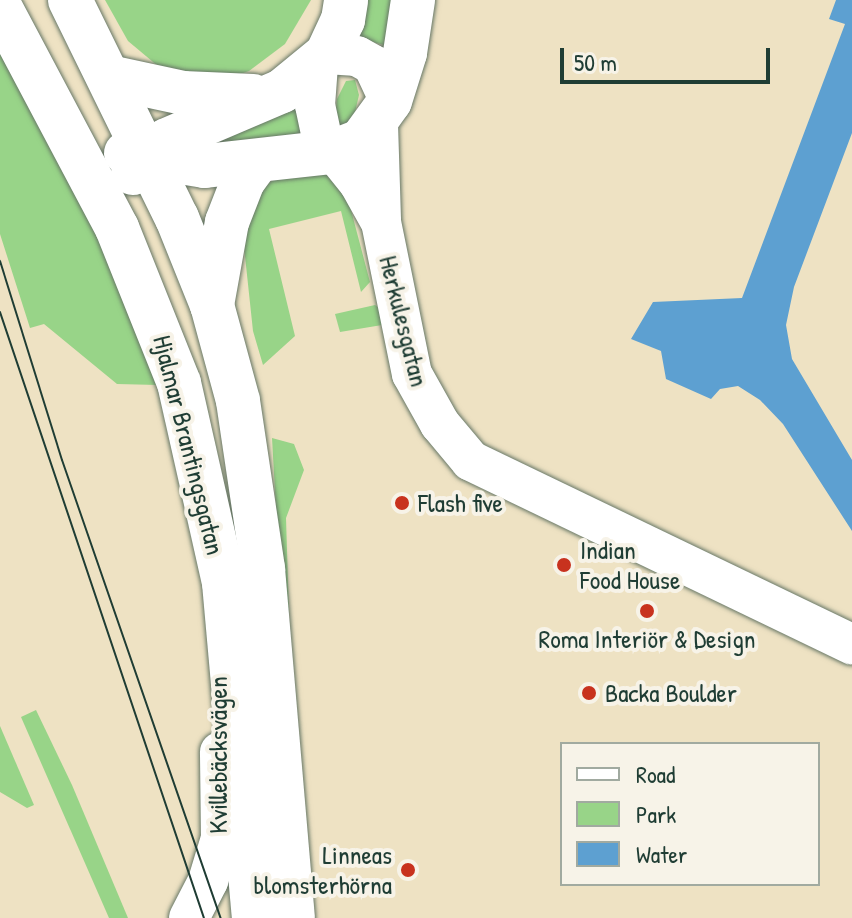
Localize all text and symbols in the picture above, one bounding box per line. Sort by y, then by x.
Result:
scale bar [564,32,774,82]
text: 50 m [574,46,617,78]
street label: Herkulesgatan [373,252,435,390]
street label: Hjalmar Brantingsgatan [147,332,231,558]
place label: Flash five [418,487,503,519]
marker: Flash five [393,494,411,512]
place label: Indian Food House [580,534,680,596]
marker: Indian Food House [555,556,573,574]
marker: Roma Interiör & Design [638,602,656,620]
place label: Roma Interiör & Design [538,623,756,655]
street label: Kvillebäcksvägen [202,676,234,834]
place label: Backa Boulder [605,677,737,709]
marker: Backa Boulder [580,684,598,702]
legend [560,742,820,886]
text: Road [636,758,675,790]
text: Park [636,798,676,830]
text: Water [636,838,687,870]
place label: Linneas blomsterhörna [254,839,392,900]
marker: Linneas blomsterhörna [399,861,417,879]

